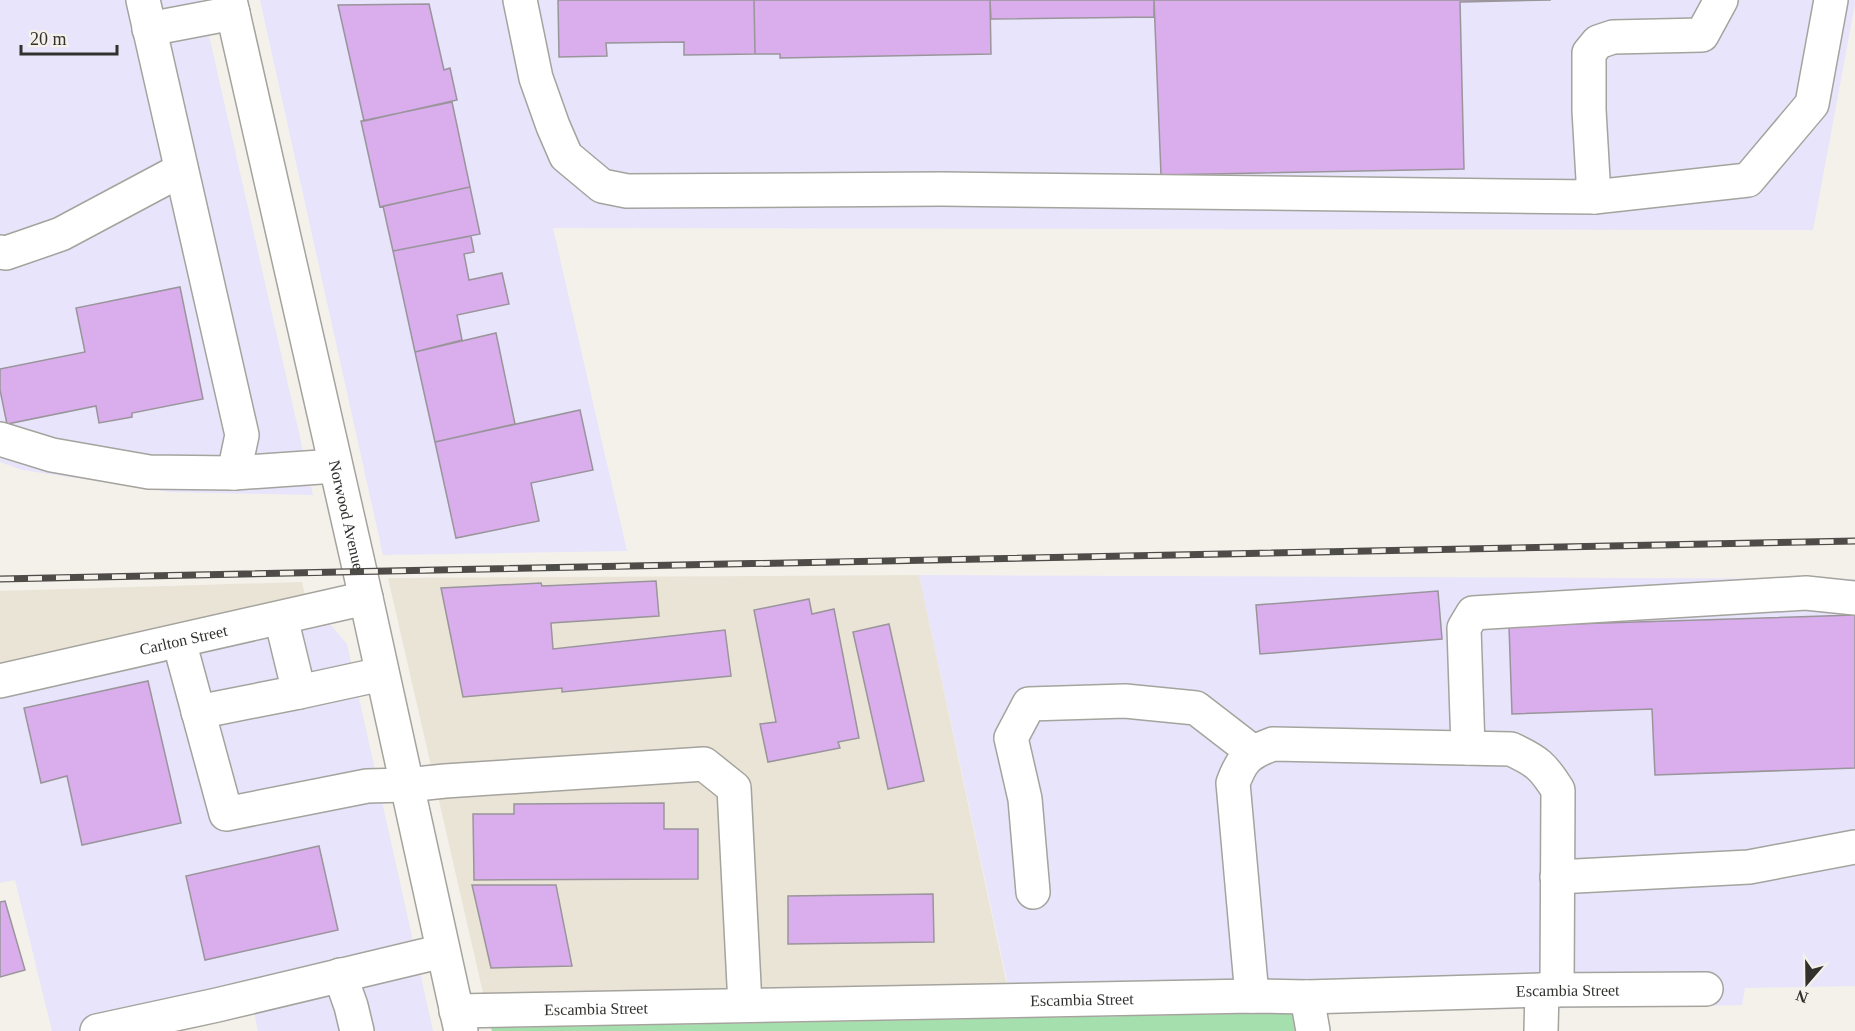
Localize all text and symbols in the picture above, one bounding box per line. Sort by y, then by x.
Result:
scale bar [21,18,117,56]
text: 20 m [30,29,67,49]
street label: Norwood Avenue [326,458,368,571]
street label: Carlton Street [138,621,229,658]
north arrow [1777,953,1837,1013]
street label: Escambia Street [1516,981,1620,999]
text: N [1793,987,1810,1007]
street label: Escambia Street [1030,990,1134,1009]
street label: Escambia Street [544,999,648,1018]

